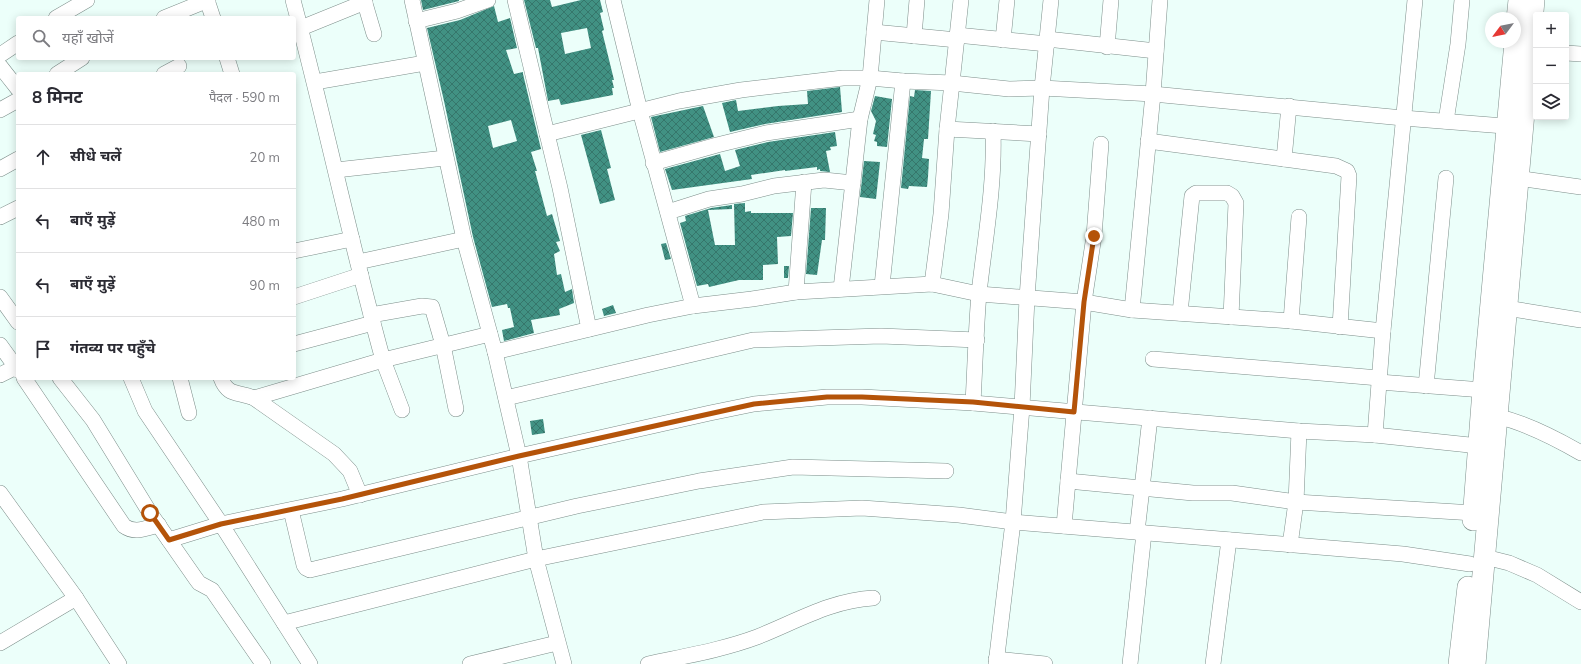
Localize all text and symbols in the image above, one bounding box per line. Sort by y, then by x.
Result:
north arrow [1485,12,1521,48]
map controls [1533,12,1569,120]
button: + [1533,12,1569,48]
search box [16,16,296,60]
icon: search [30,27,52,49]
text: यहाँ खोजें [62,28,114,47]
button: − [1533,48,1569,84]
button: layers [1533,84,1569,120]
text: 8 मिनट [32,86,83,107]
text: पैदल · 590 m [209,89,280,105]
icon: ahead [32,146,54,168]
text: सीधे चलें [70,146,121,165]
text: 20 m [250,149,280,165]
icon: left [32,210,54,232]
text: बाएँ मुड़ें [70,210,115,229]
text: 480 m [242,213,280,229]
route end [1085,227,1103,245]
icon: left [32,274,54,296]
text: बाएँ मुड़ें [70,274,115,293]
text: 90 m [250,277,280,293]
icon: arrive [32,338,54,360]
text: गंतव्य पर पहुँचे [70,338,155,357]
route start [141,504,159,522]

